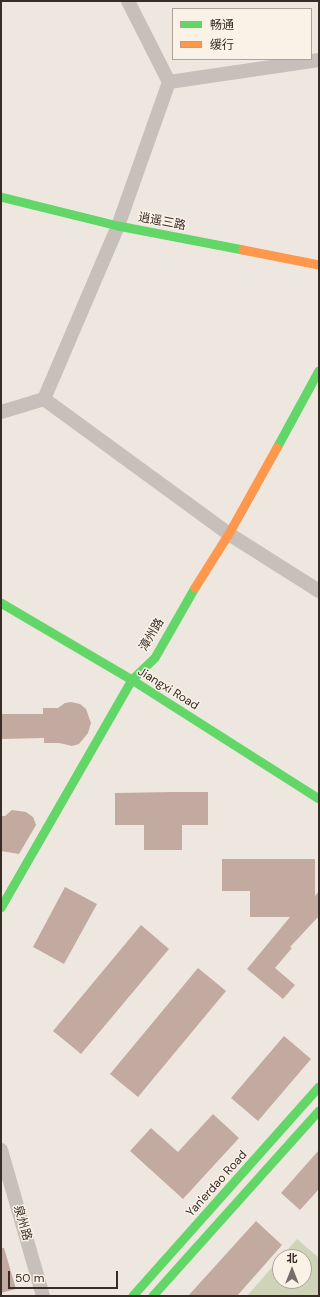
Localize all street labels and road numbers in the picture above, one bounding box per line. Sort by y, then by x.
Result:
street label: 逍遥三路 [137,210,187,234]
street label: 漳州路 [137,616,167,654]
street label: Jiangxi Road [135,665,201,713]
street label: Yan'erdao Road [184,1148,250,1220]
street label: 泉州路 [10,1204,34,1242]

